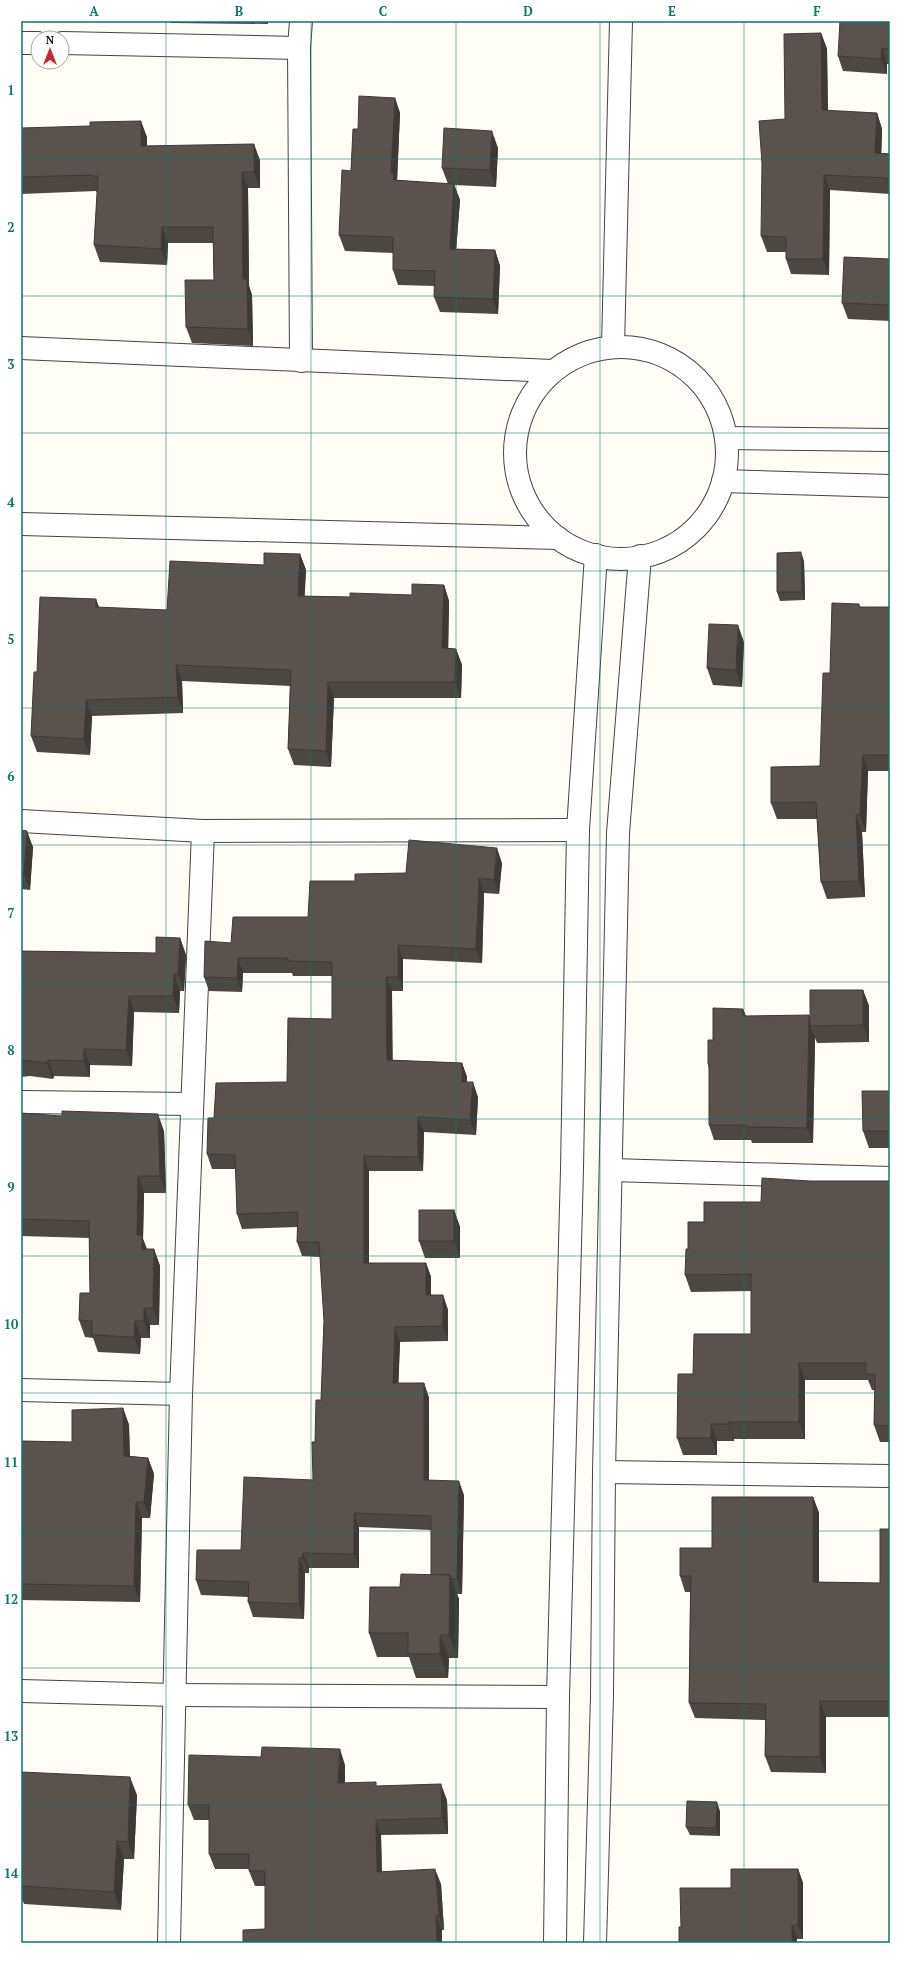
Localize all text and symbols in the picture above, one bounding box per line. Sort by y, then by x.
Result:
text: A [89,2,99,20]
text: B [235,2,243,20]
text: C [379,2,387,20]
text: D [523,2,533,20]
text: E [668,2,676,20]
text: F [813,2,821,20]
north arrow [30,30,70,70]
text: N [46,33,55,47]
text: 1 [7,81,15,99]
text: 2 [7,218,15,236]
text: 3 [7,355,15,373]
text: 4 [7,493,15,511]
text: 5 [7,630,15,648]
text: 6 [7,767,15,785]
text: 7 [7,904,15,922]
text: 8 [7,1041,15,1059]
text: 9 [7,1178,15,1196]
text: 10 [4,1315,19,1333]
text: 11 [4,1453,18,1471]
text: 12 [4,1590,18,1608]
text: 13 [4,1727,18,1745]
text: 14 [4,1864,19,1882]

